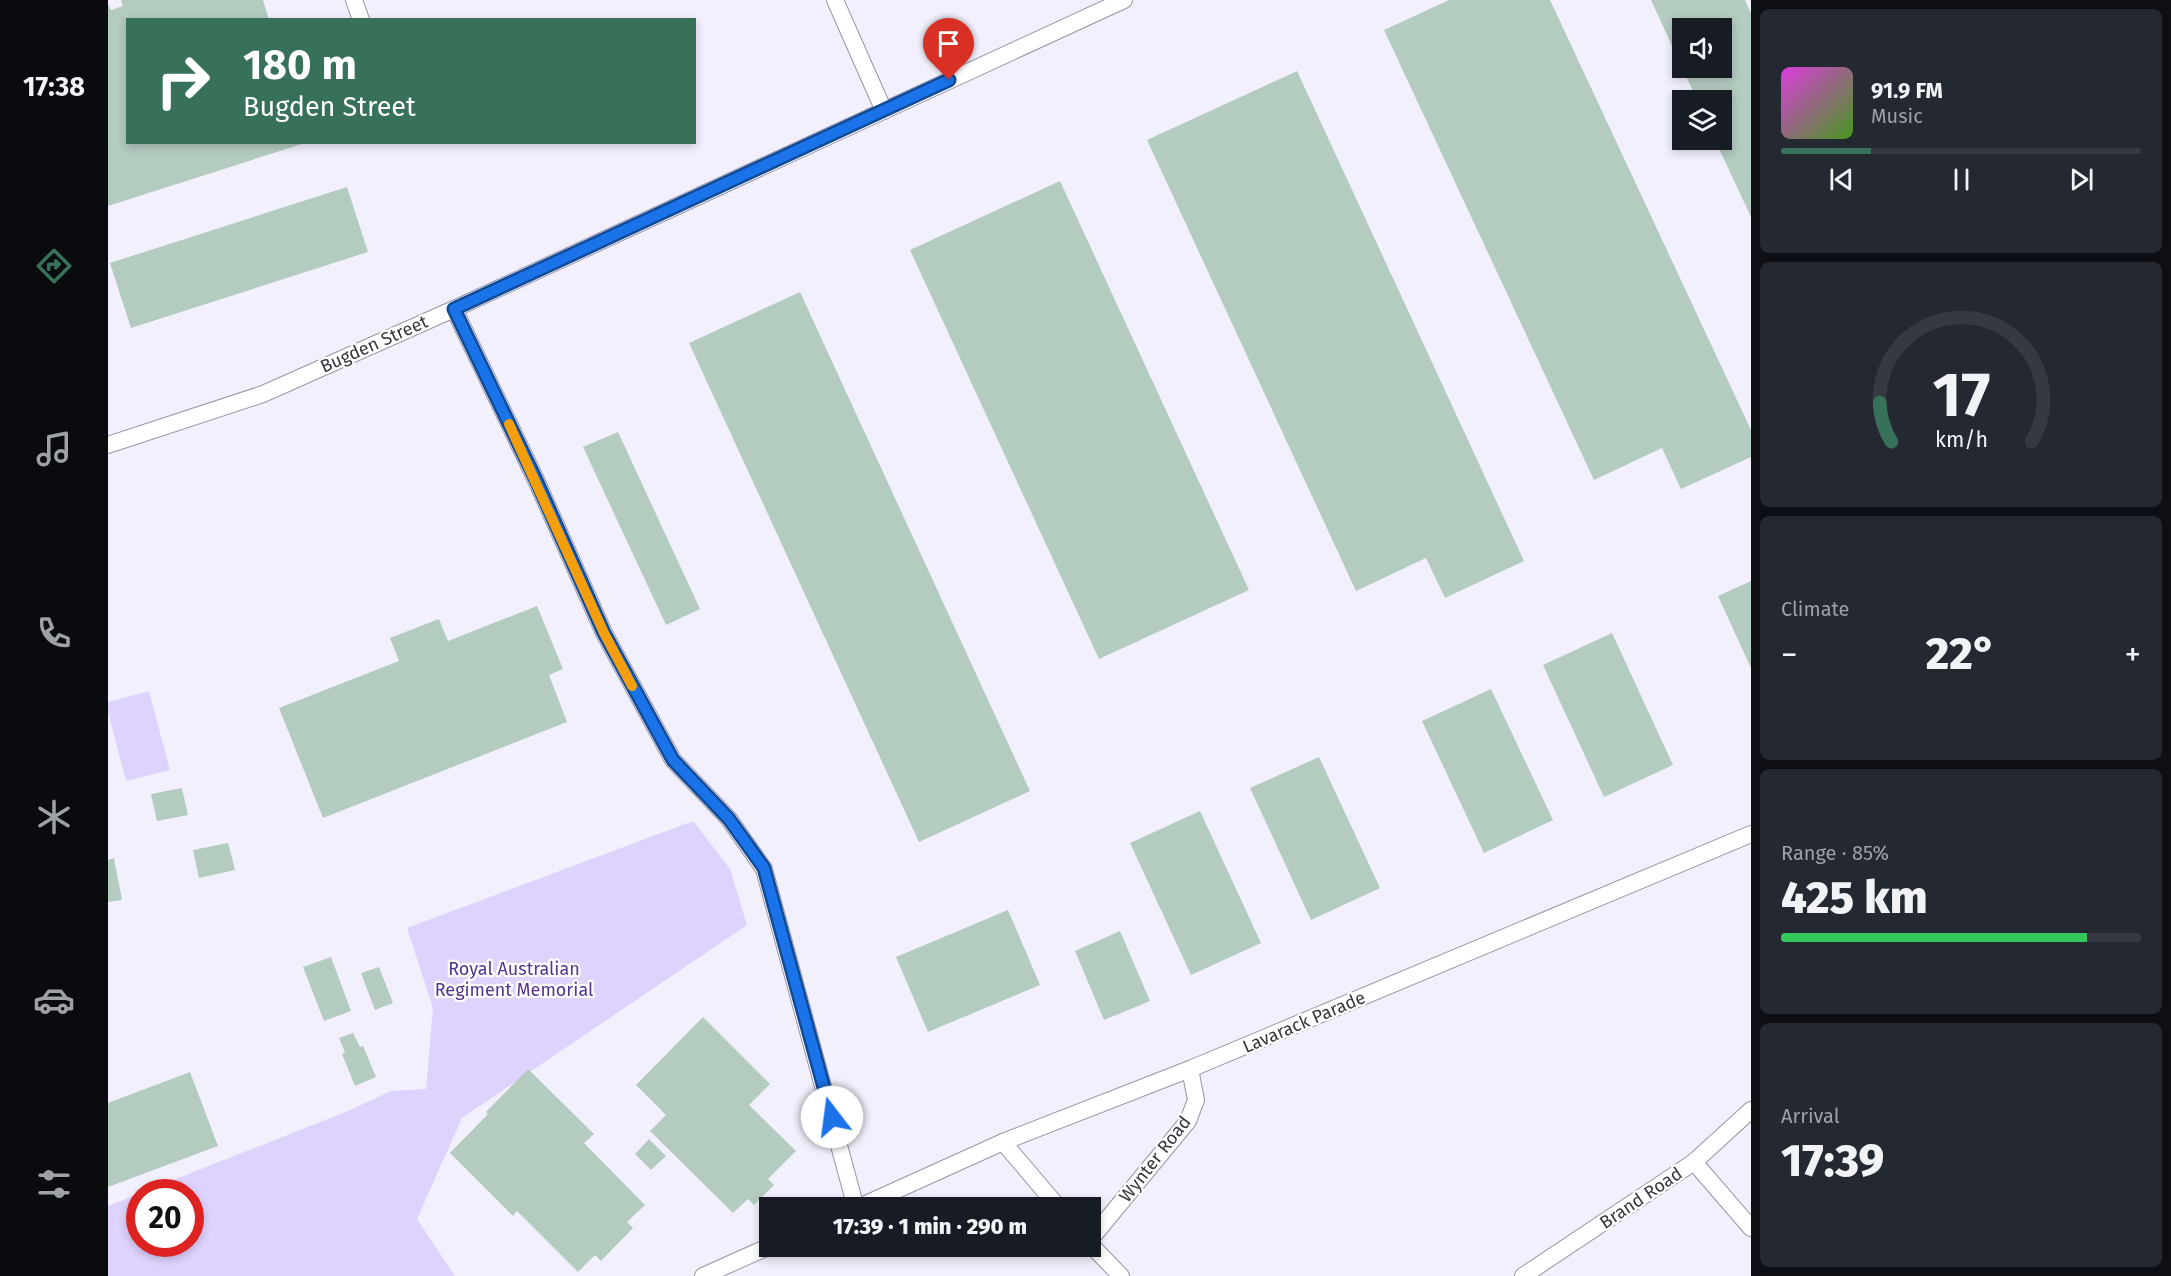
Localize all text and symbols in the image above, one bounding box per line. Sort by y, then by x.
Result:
pin [923,18,974,80]
map controls [1672,18,1732,150]
button: sound [1672,18,1732,78]
icon: arrive [932,27,965,60]
text: 180 m [243,40,357,90]
icon: right [144,42,222,120]
text: 17:38 [23,71,85,103]
text: 91.9 FM [1871,77,1943,104]
button: layers [1672,90,1732,150]
text: Bugden Street [243,91,416,123]
text: Music [1871,104,1923,128]
icon: previous [1825,163,1858,196]
icon: pause [1945,163,1978,196]
icon: next [2065,163,2098,196]
icon: directions [33,245,75,287]
street label: Bugden Street [317,310,432,377]
text: 17 [1932,358,1990,433]
text: km/h [1934,427,1988,453]
icon: music [33,428,75,470]
text: Climate [1781,597,1849,621]
icon: phone [33,612,75,654]
text: 22° [1926,627,1996,681]
text: − [1781,635,1798,675]
text: + [2125,635,2141,675]
icon: climate [33,796,75,838]
text: Range · 85% [1781,841,1889,865]
text: 425 km [1781,871,1928,925]
park label: Royal Australian Regiment Memorial [435,958,593,1001]
icon: car [33,979,75,1021]
street label: Lavarack Parade [1239,986,1369,1058]
position arrow [800,1085,864,1149]
text: Arrival [1781,1104,1840,1128]
street label: Wynter Road [1114,1111,1196,1207]
text: 17:39 [1781,1134,1884,1188]
street label: Brand Road [1596,1162,1686,1234]
icon: filters [33,1163,75,1205]
speed limit sign: 20 [126,1179,204,1257]
text: 17:39 · 1 min · 290 m [833,1213,1027,1240]

